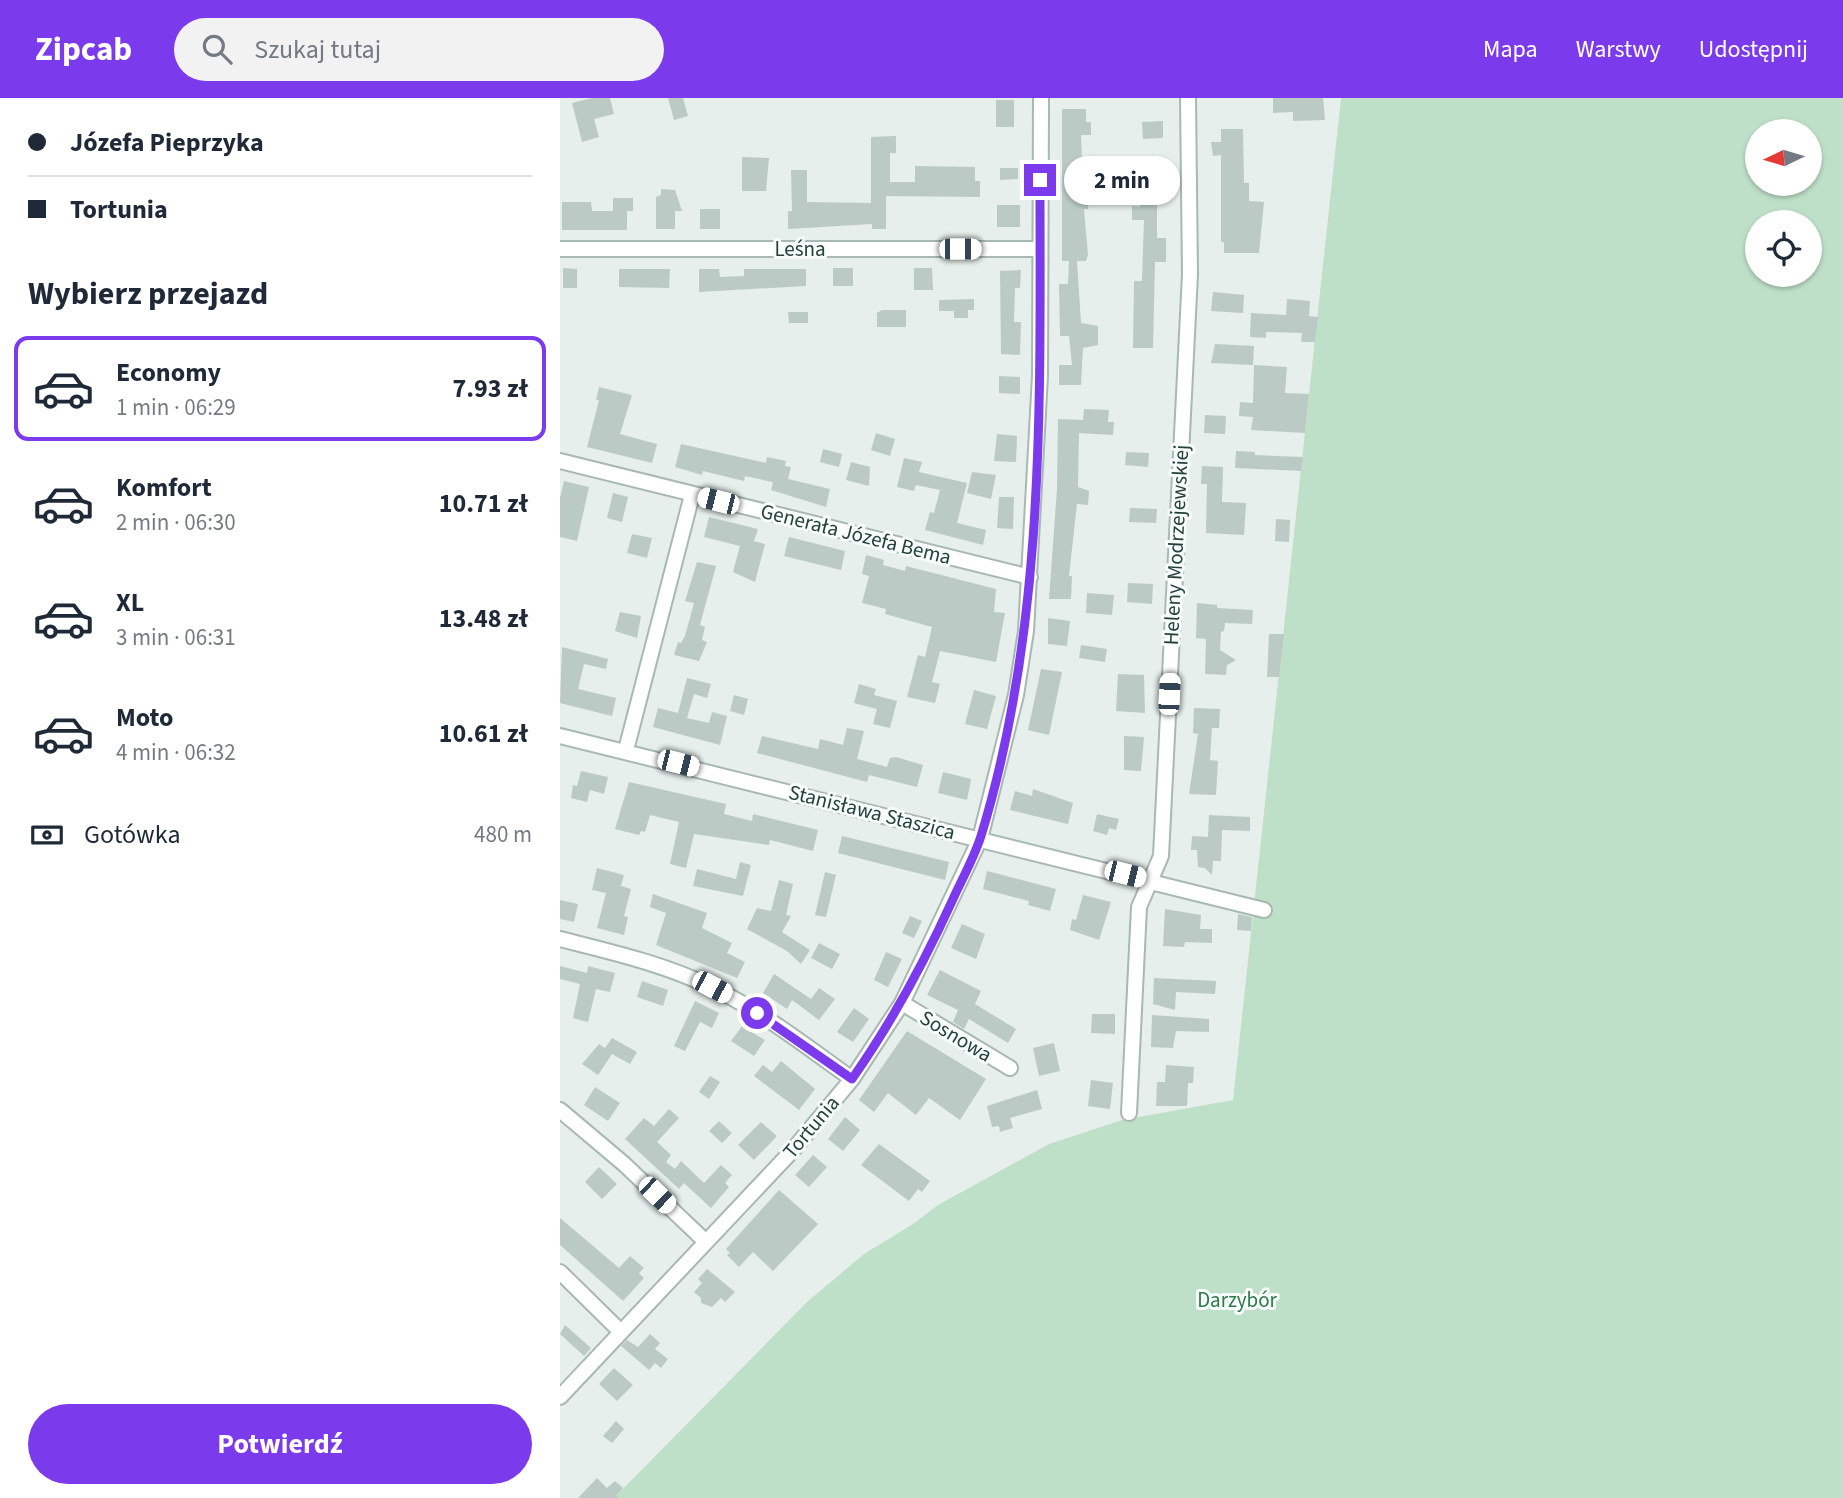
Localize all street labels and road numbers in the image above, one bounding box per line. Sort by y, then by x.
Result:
street label: Leśna [774,234,826,264]
street label: Heleny Modrzejewskiej [1156,444,1196,646]
street label: Generała Józefa Bema [758,496,954,572]
street label: Stanisława Staszica [786,777,958,847]
street label: Sosnowa [914,1003,998,1069]
street label: Tortunia [776,1089,846,1165]

